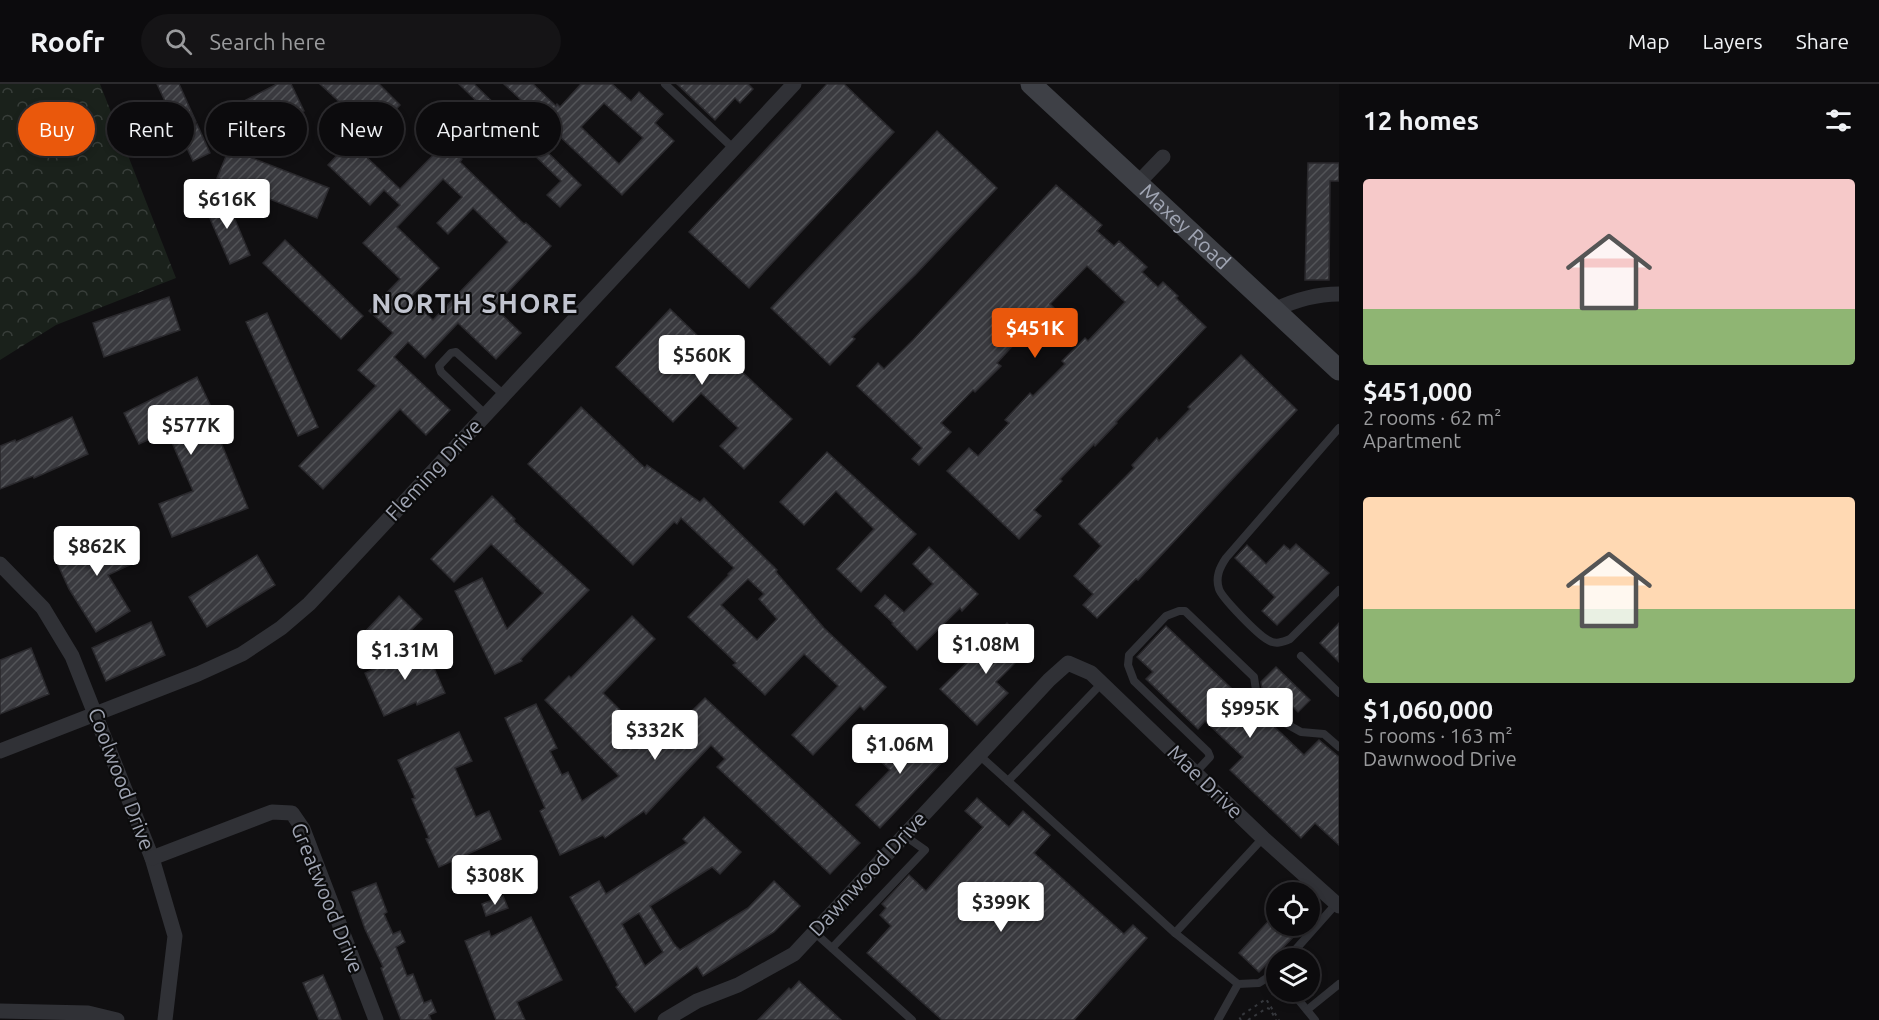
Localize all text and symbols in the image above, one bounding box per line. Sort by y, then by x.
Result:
search box [141,14,561,68]
icon: search [162,25,195,58]
text: Roofr [30,26,105,57]
text: Search here [210,29,326,54]
text: Map [1628,29,1669,53]
text: Layers [1702,29,1763,53]
text: Share [1796,29,1849,53]
chip: Buy [18,102,95,156]
chip: Rent [107,102,194,156]
chip: Filters [206,102,307,156]
chip: New [319,102,404,156]
chip: Apartment [416,102,561,156]
icon: filters [1822,104,1855,137]
text: 12 homes [1363,106,1479,135]
street label: Maxey Road [1135,178,1236,274]
pin: $616K [185,179,269,230]
text: $616K [198,187,256,210]
icon: home [1555,218,1663,326]
district label: NORTH SHORE [371,288,579,318]
pin: $451K [993,308,1077,359]
text: $451K [1006,316,1064,339]
pin: $560K [660,335,744,386]
text: $560K [673,343,731,366]
text: $451,000 [1363,377,1472,406]
pin: $577K [149,405,233,456]
text: 2 rooms · 62 m² [1363,406,1501,429]
text: $577K [162,413,220,436]
street label: Fleming Drive [380,414,486,525]
text: Apartment [1363,429,1461,452]
pin: $862K [55,526,139,577]
text: $862K [68,534,126,557]
icon: home [1555,536,1663,644]
pin: $1.08M [937,624,1035,675]
pin: $1.31M [356,630,454,681]
text: $1.08M [952,632,1020,655]
text: $1.31M [371,638,439,661]
pin: $995K [1208,688,1292,739]
text: $1,060,000 [1363,695,1493,724]
text: $995K [1221,696,1279,719]
street label: Coolwood Drive [84,704,160,853]
pin: $332K [613,710,697,761]
text: $332K [626,718,684,741]
pin: $1.06M [851,724,949,775]
text: 5 rooms · 163 m² [1363,724,1513,747]
text: $1.06M [866,732,934,755]
street label: Mae Drive [1163,740,1248,823]
text: Dawnwood Drive [1363,747,1517,770]
street label: Dawnwood Drive [803,806,931,941]
street label: Greatwood Drive [287,819,369,976]
pin: $308K [453,855,537,906]
text: $308K [466,863,524,886]
pin: $399K [959,882,1043,933]
map controls [1266,882,1320,1002]
button: locate [1266,882,1320,936]
text: $399K [972,890,1030,913]
button: layers [1266,948,1320,1002]

